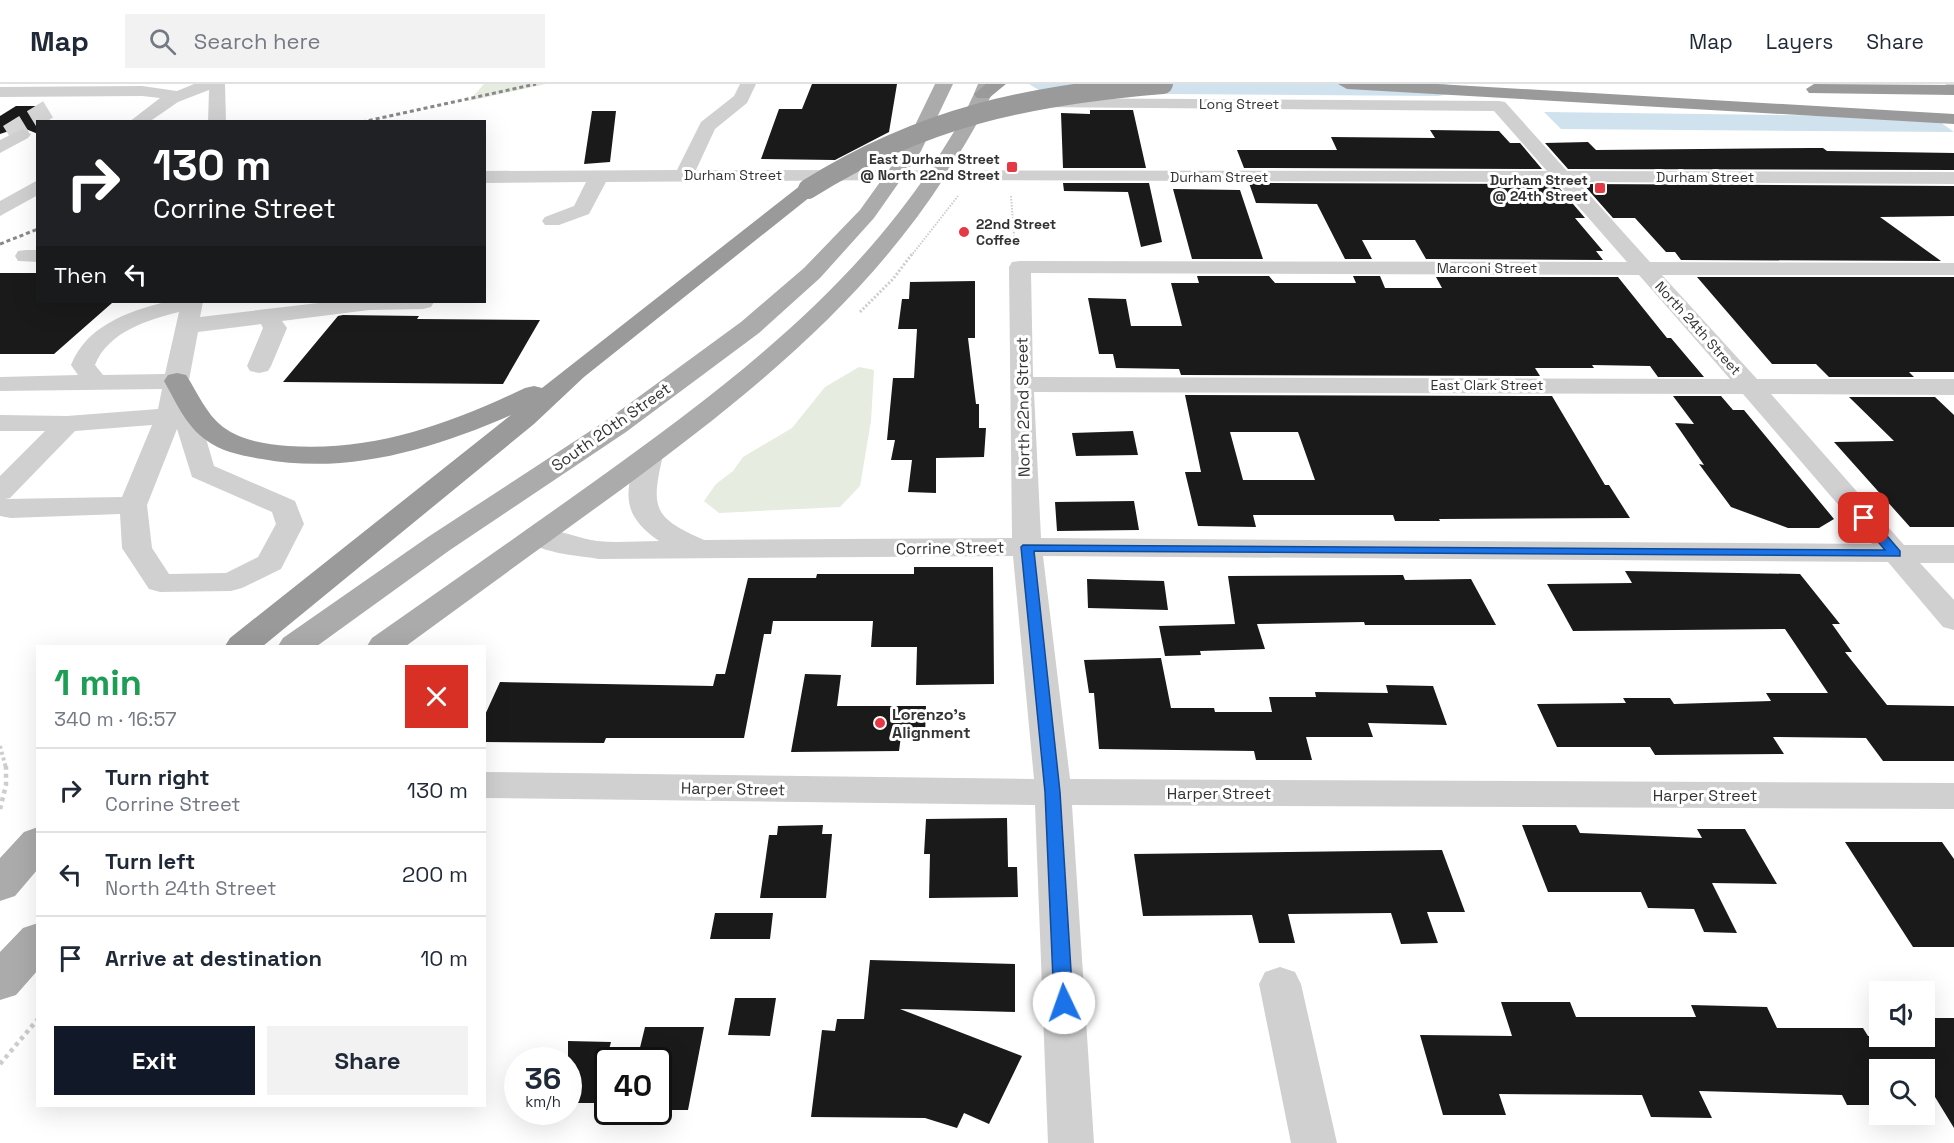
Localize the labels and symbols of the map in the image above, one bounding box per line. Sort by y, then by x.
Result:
street label: Long Street [1199,95,1279,113]
place label: East Durham Street @ North 22nd Street [860,150,1000,184]
marker: East Durham Street @ North 22nd Street [1005,160,1019,174]
street label: Durham Street [684,166,782,184]
street label: Durham Street [1170,168,1268,186]
street label: Durham Street [1656,168,1754,186]
place label: Durham Street @ 24th Street [1490,171,1588,205]
marker: Durham Street @ 24th Street [1593,181,1607,195]
place label: 22nd Street Coffee [976,215,1056,249]
marker: 22nd Street Coffee [957,225,971,239]
street label: Marconi Street [1437,259,1537,277]
street label: North 24th Street [1651,277,1745,379]
street label: North 22nd Street [1011,337,1035,477]
street label: East Clark Street [1431,376,1543,394]
street label: South 20th Street [547,378,675,476]
pin [1838,492,1889,543]
street label: Corrine Street [896,537,1004,559]
place label: Lorenzo's Alignment [892,704,971,743]
marker: Lorenzo's Alignment [873,716,887,730]
street label: Harper Street [681,778,785,800]
street label: Harper Street [1167,783,1271,804]
street label: Harper Street [1653,785,1757,806]
position arrow [1032,971,1096,1035]
speed limit sign: 40 [594,1047,672,1125]

